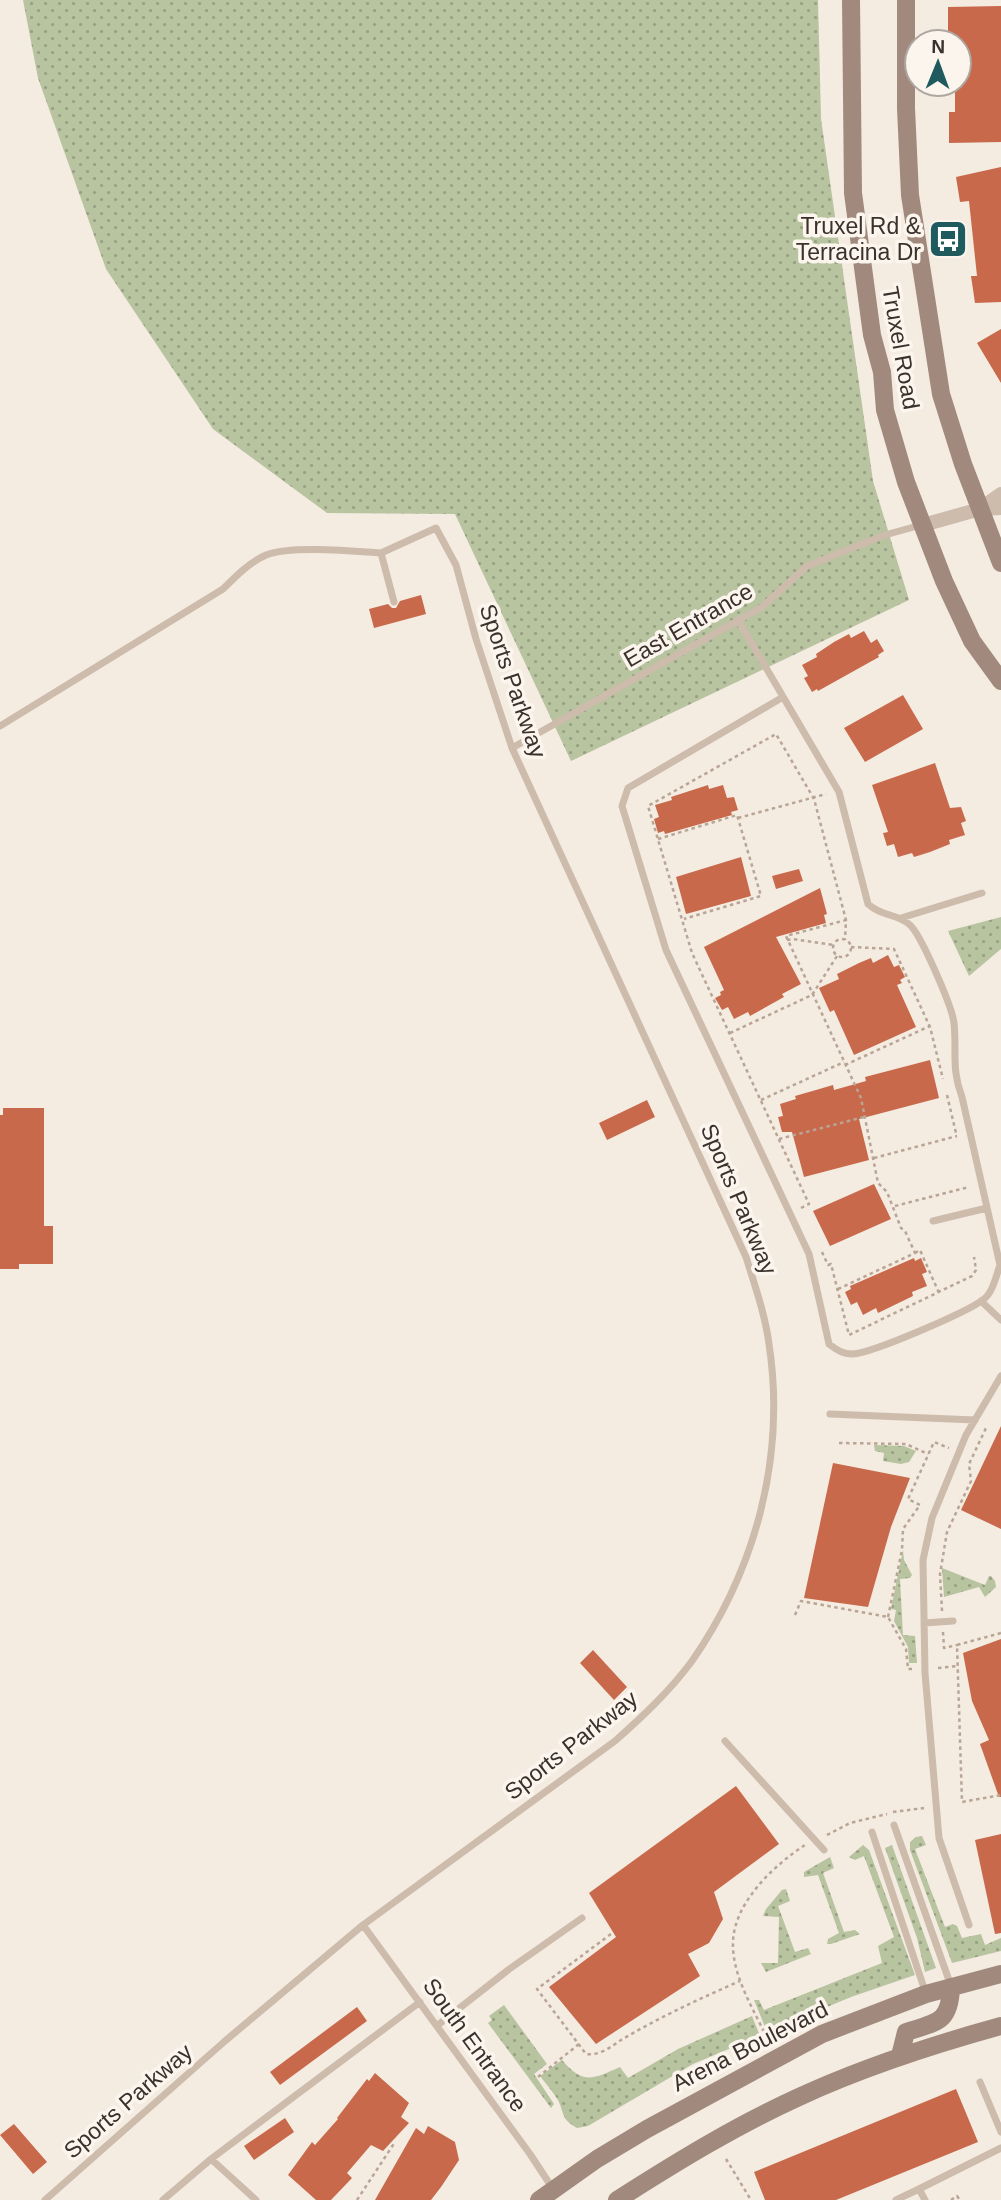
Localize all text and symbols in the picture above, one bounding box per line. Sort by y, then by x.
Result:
north arrow [903,28,973,98]
text: N [931,36,945,57]
place label: Truxel Rd & Terracina Dr [796,213,921,265]
bus stop icon: Truxel Rd & Terracina Dr [927,218,969,260]
street label: Truxel Road [877,284,925,412]
street label: East Entrance [619,578,757,672]
street label: Sports Parkway [474,601,552,762]
street label: Sports Parkway [696,1120,783,1279]
street label: Sports Parkway [500,1685,643,1805]
street label: South Entrance [418,1973,532,2117]
street label: Arena Boulevard [668,1996,832,2096]
street label: Sports Parkway [59,2038,198,2164]

